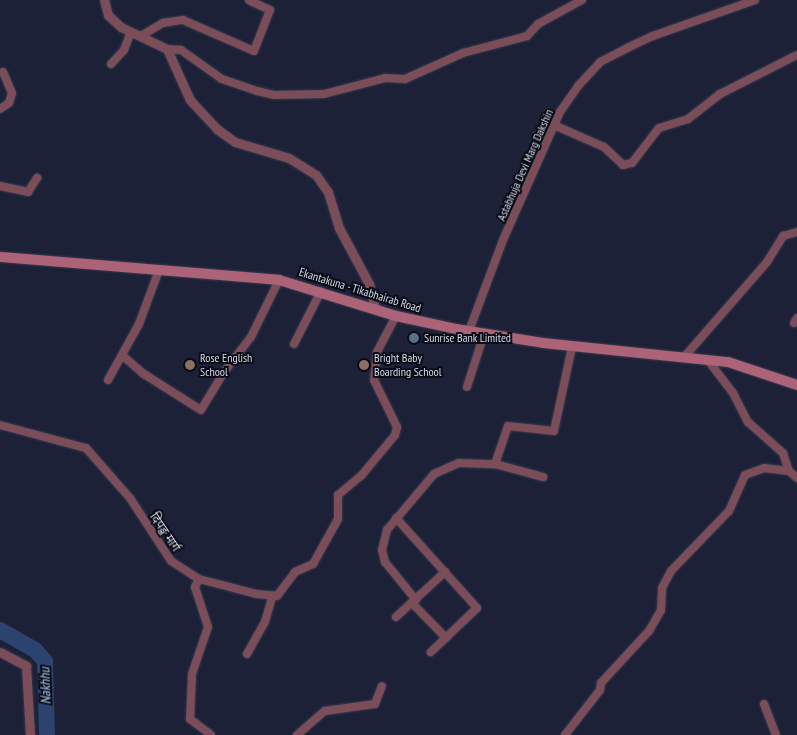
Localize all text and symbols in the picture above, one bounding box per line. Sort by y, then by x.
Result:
street label: Astabhuja Devi Marg Dakshin [494,107,556,223]
street label: Ekantakuna - Tikabhairab Road [297,264,423,316]
place label: Sunrise Bank Limited [424,331,511,345]
marker: Sunrise Bank Limited [408,332,420,344]
place label: Rose English School [200,351,252,379]
place label: Bright Baby Boarding School [374,351,442,379]
marker: Rose English School [184,359,196,371]
marker: Bright Baby Boarding School [358,359,370,371]
street label: दिपङ्ख मार्ग [147,510,183,554]
water label: Nakhhu [36,667,54,705]

